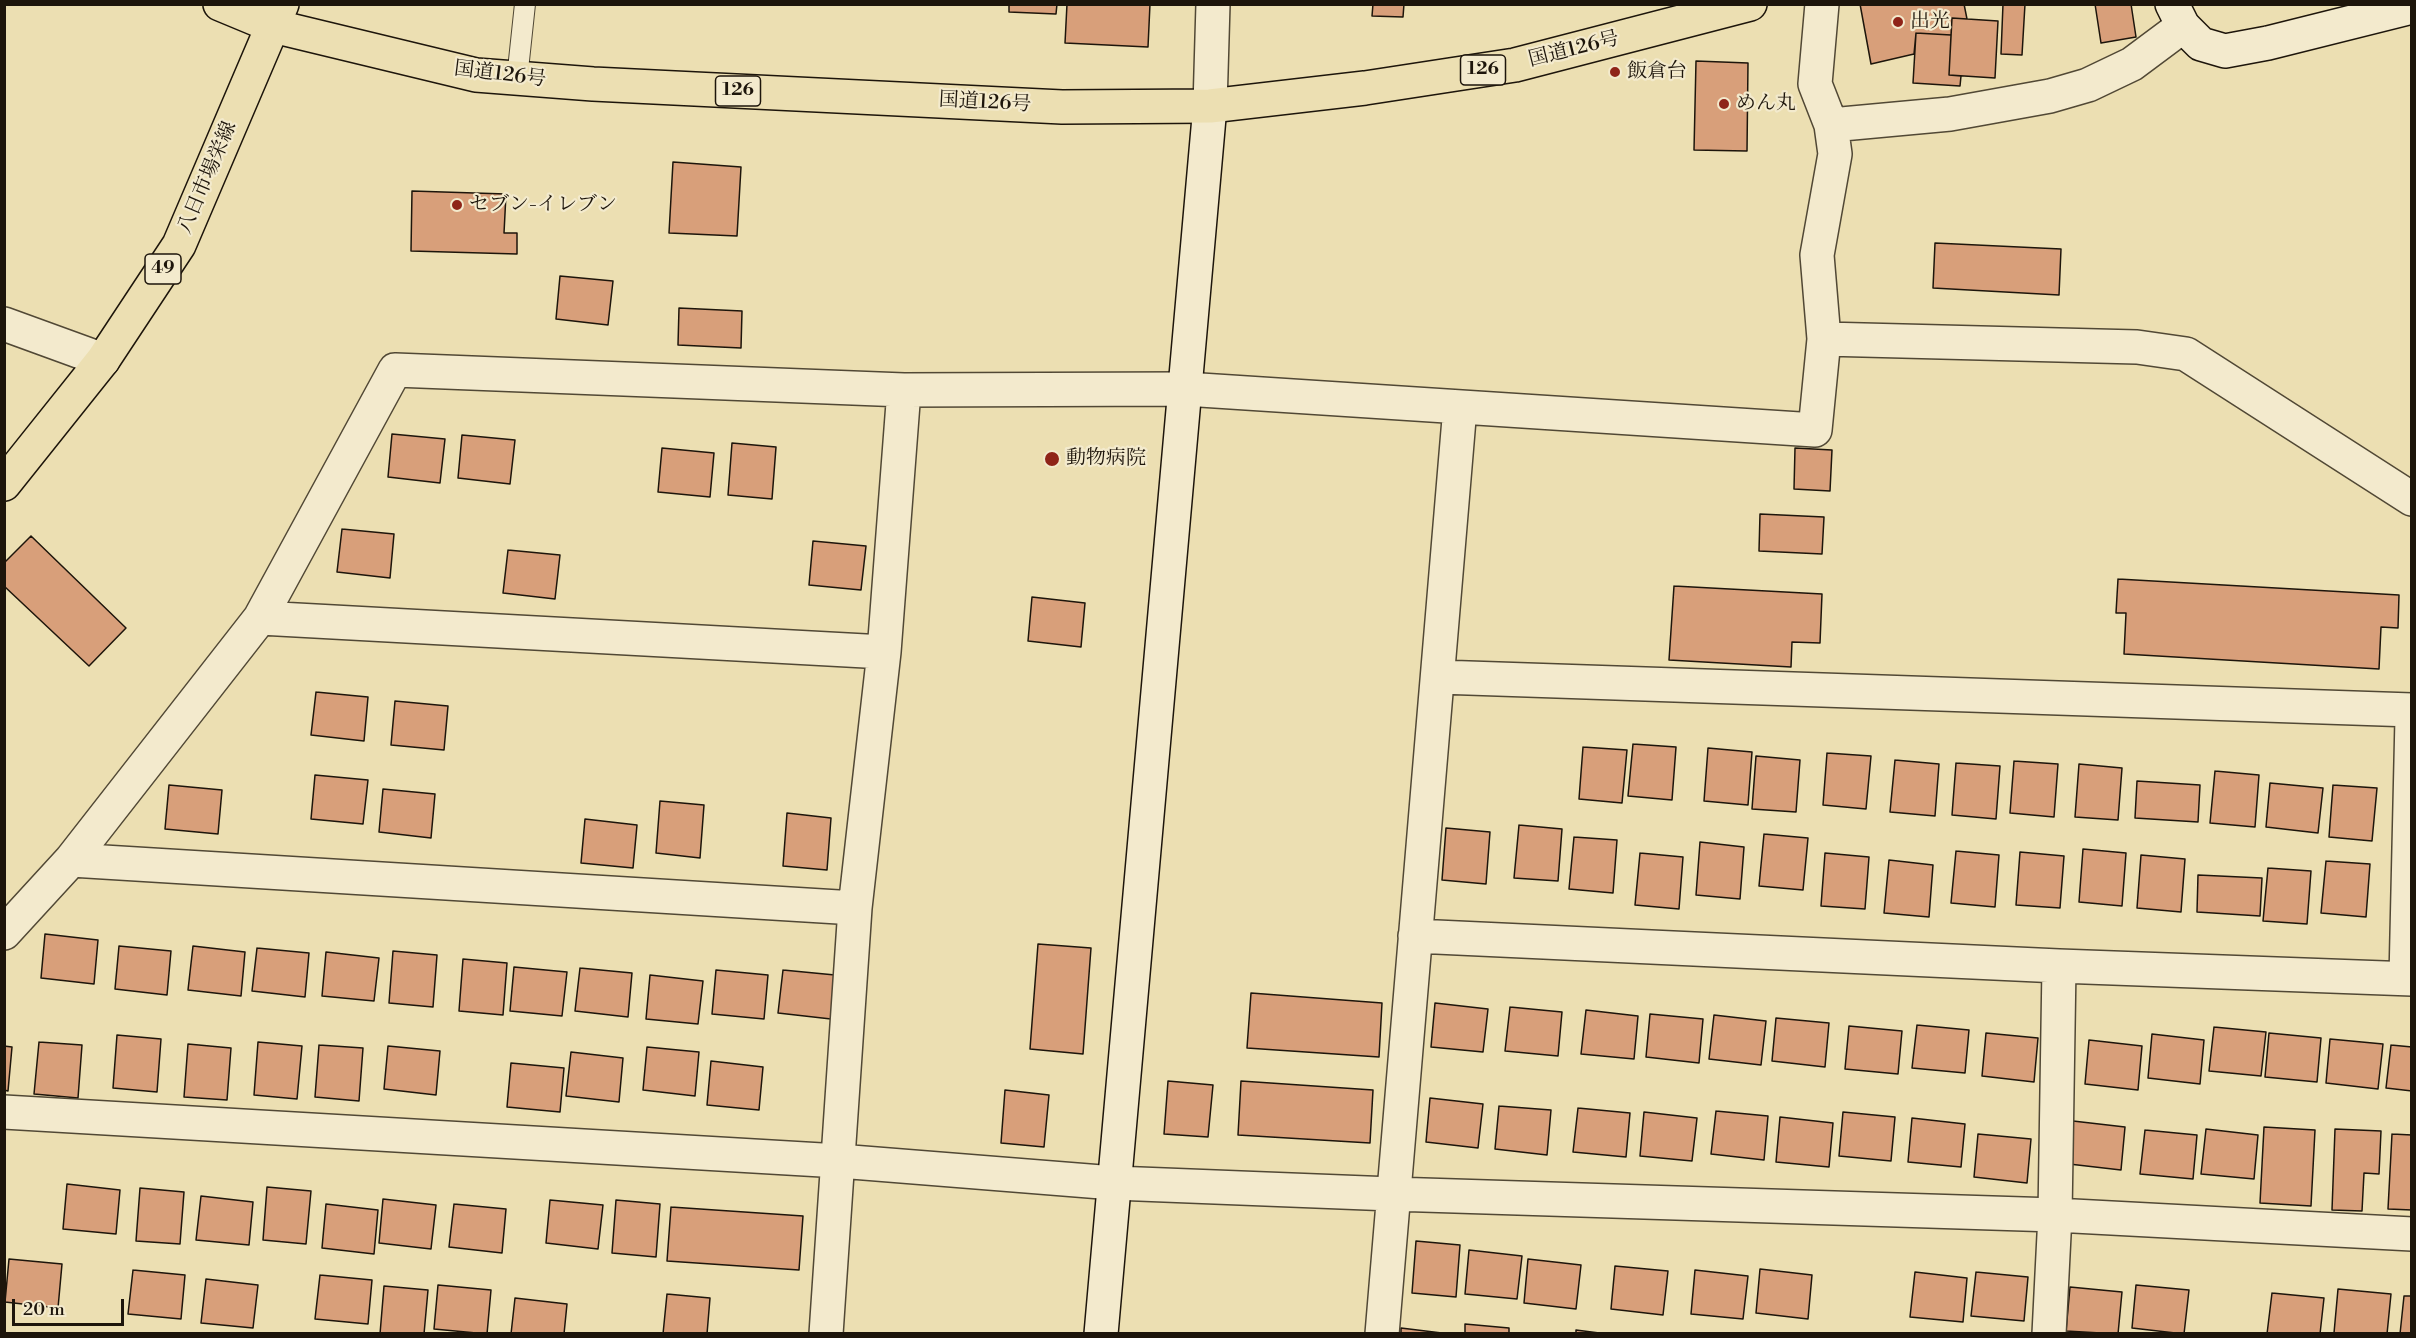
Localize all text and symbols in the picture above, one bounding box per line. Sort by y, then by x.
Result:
place label: 出光 [1910,10,1950,34]
marker: 出光 [1891,15,1905,29]
street label: 国道126号 [1526,27,1622,73]
road number: 126 [1460,55,1506,85]
street label: 国道126号 [453,57,547,93]
place label: 飯倉台 [1627,60,1687,84]
marker: 飯倉台 [1608,65,1622,79]
road number: 126 [716,76,760,106]
street label: 国道126号 [938,89,1032,117]
place label: めん丸 [1736,92,1796,116]
marker: めん丸 [1717,97,1731,111]
street label: 八日市場栄線 [174,118,242,238]
place label: セブン-イレブン [469,193,617,217]
marker: セブン-イレブン [450,198,464,212]
road number: 49 [145,254,181,284]
place label: 動物病院 [1066,447,1146,471]
marker: 動物病院 [1043,450,1061,468]
scale bar [15,1287,128,1325]
text: 20 m [23,1298,65,1321]

